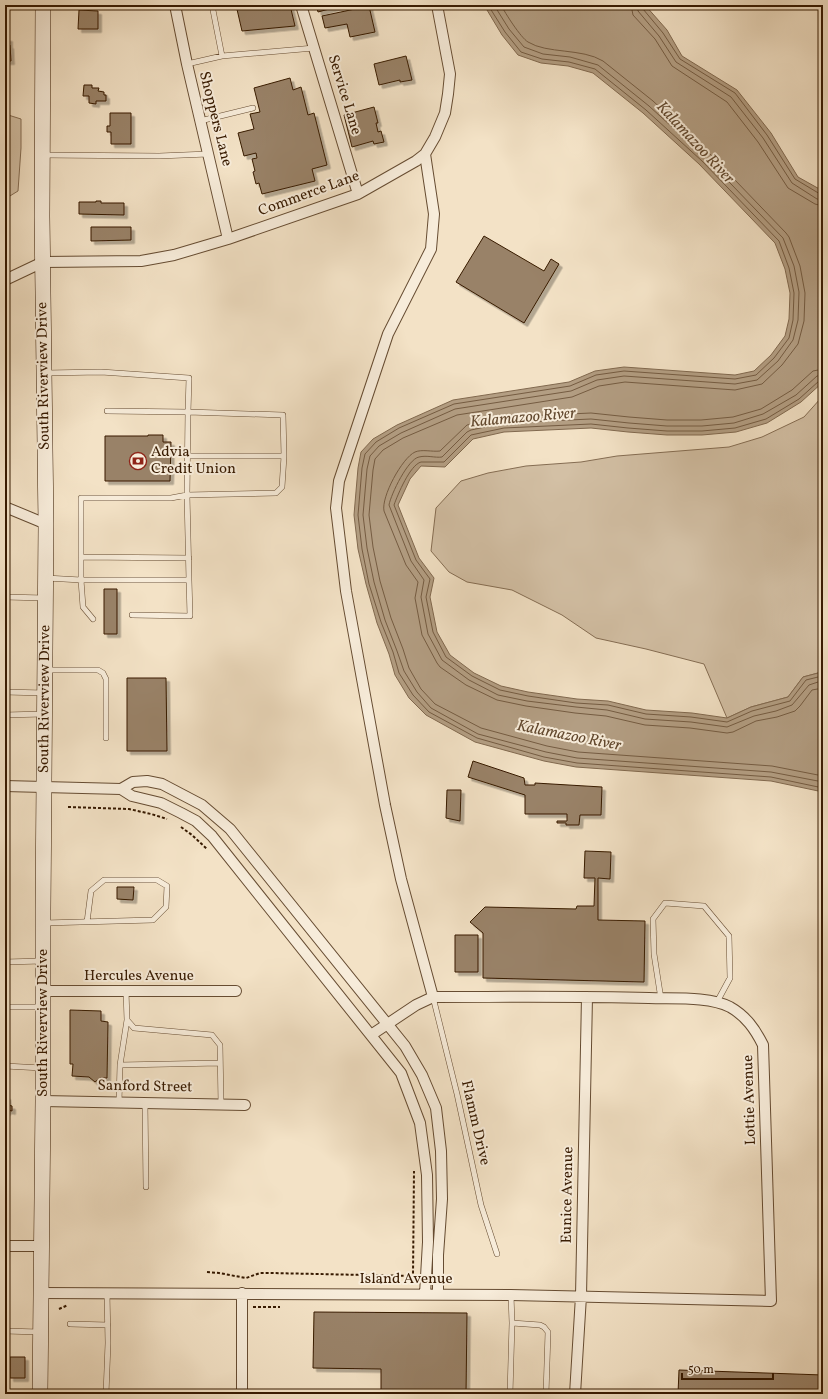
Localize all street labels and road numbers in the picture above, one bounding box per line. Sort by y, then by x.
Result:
street label: Service Lane [322,52,366,138]
street label: Shoppers Lane [193,69,237,169]
street label: Commerce Lane [255,166,363,222]
street label: South Riverview Drive [32,302,56,450]
street label: South Riverview Drive [34,625,56,773]
street label: South Riverview Drive [33,949,54,1097]
street label: Hercules Avenue [84,966,194,987]
street label: Lottie Avenue [738,1054,762,1146]
street label: Sanford Street [97,1076,193,1098]
street label: Flamm Drive [455,1078,495,1168]
street label: Eunice Avenue [557,1146,579,1244]
street label: Island Avenue [359,1269,453,1290]

